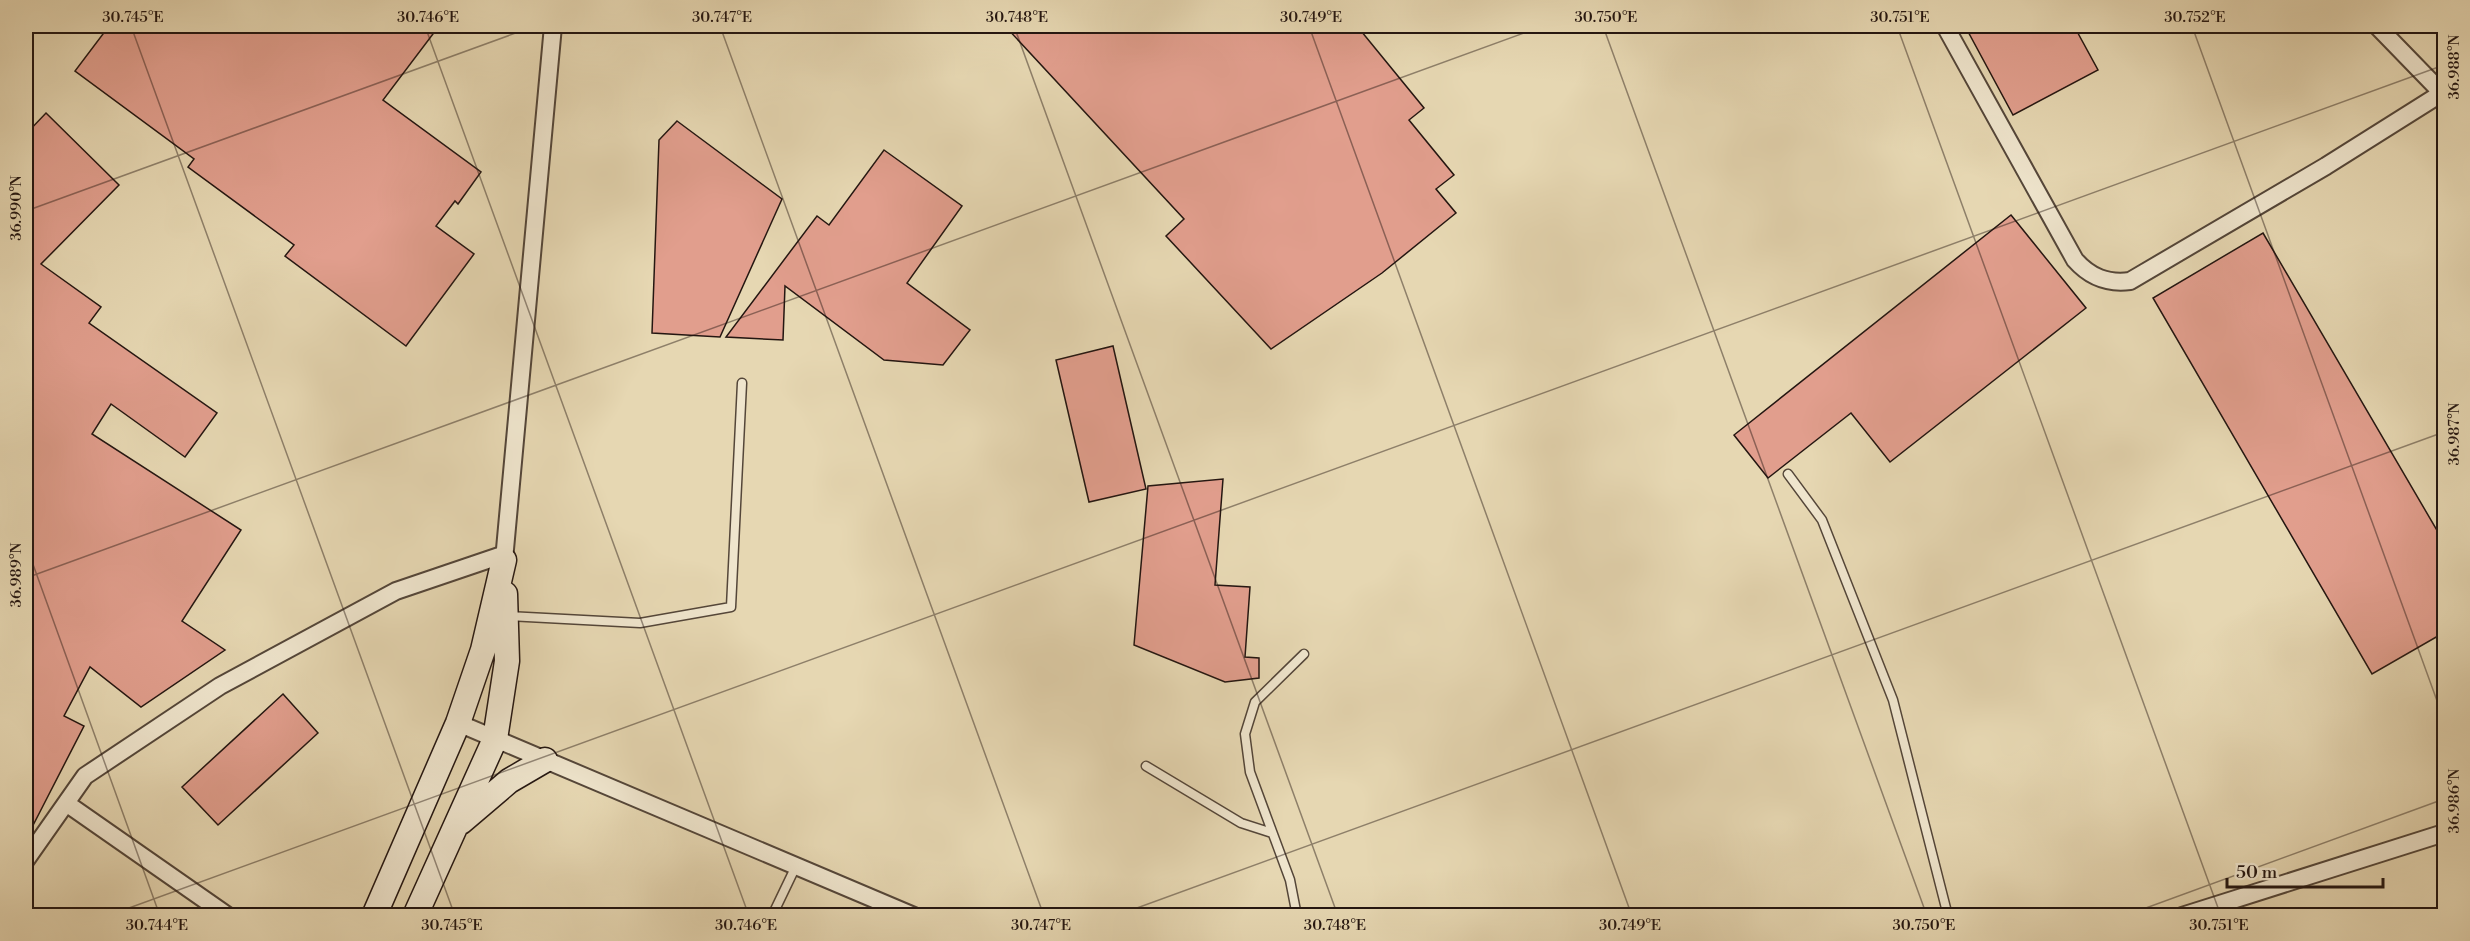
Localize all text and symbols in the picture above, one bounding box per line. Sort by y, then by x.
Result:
text: 30.745°E [102,8,164,27]
text: 30.746°E [397,8,459,27]
text: 30.747°E [692,8,752,27]
text: 30.748°E [986,8,1048,27]
text: 30.749°E [1280,8,1342,27]
text: 30.750°E [1575,8,1637,27]
text: 30.751°E [1870,8,1930,27]
text: 30.752°E [2164,8,2226,27]
text: 36.988°N [2445,35,2464,99]
text: 36.990°N [7,175,26,241]
text: 36.987°N [2445,402,2464,466]
text: 36.989°N [7,543,26,607]
text: 36.986°N [2445,769,2464,833]
scale bar [2227,851,2383,889]
text: 50 m [2236,861,2278,884]
text: 30.744°E [126,916,188,935]
text: 30.745°E [421,916,483,935]
text: 30.746°E [715,916,777,935]
text: 30.747°E [1011,916,1071,935]
text: 30.748°E [1304,916,1366,935]
text: 30.749°E [1599,916,1661,935]
text: 30.750°E [1893,916,1955,935]
text: 30.751°E [2189,916,2249,935]

